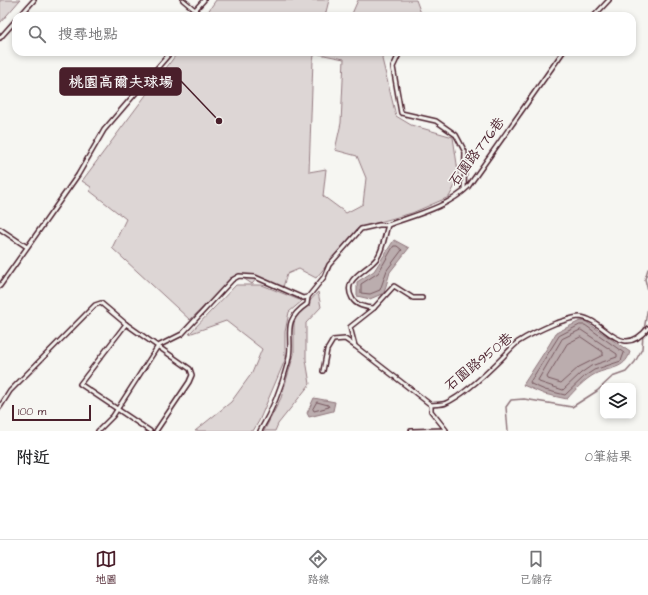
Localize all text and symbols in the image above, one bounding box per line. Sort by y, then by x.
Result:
search box [12,12,636,56]
icon: search [26,23,48,45]
text: 搜尋地點 [58,24,118,45]
callout: 桃園高爾夫球場 [60,68,181,95]
text: 桃園高爾夫球場 [68,72,174,93]
street label: 石園路776巷 [444,112,510,191]
street label: 石園路950巷 [441,328,518,396]
map controls [600,383,636,419]
button: layers [600,383,636,419]
scale bar [12,403,91,422]
text: 100 m [18,404,46,419]
text: 附近 [16,446,50,470]
text: 0筆結果 [585,448,632,466]
tab: 地圖 [95,548,117,587]
tab: 路線 [307,548,329,587]
tab: 已儲存 [520,548,553,587]

